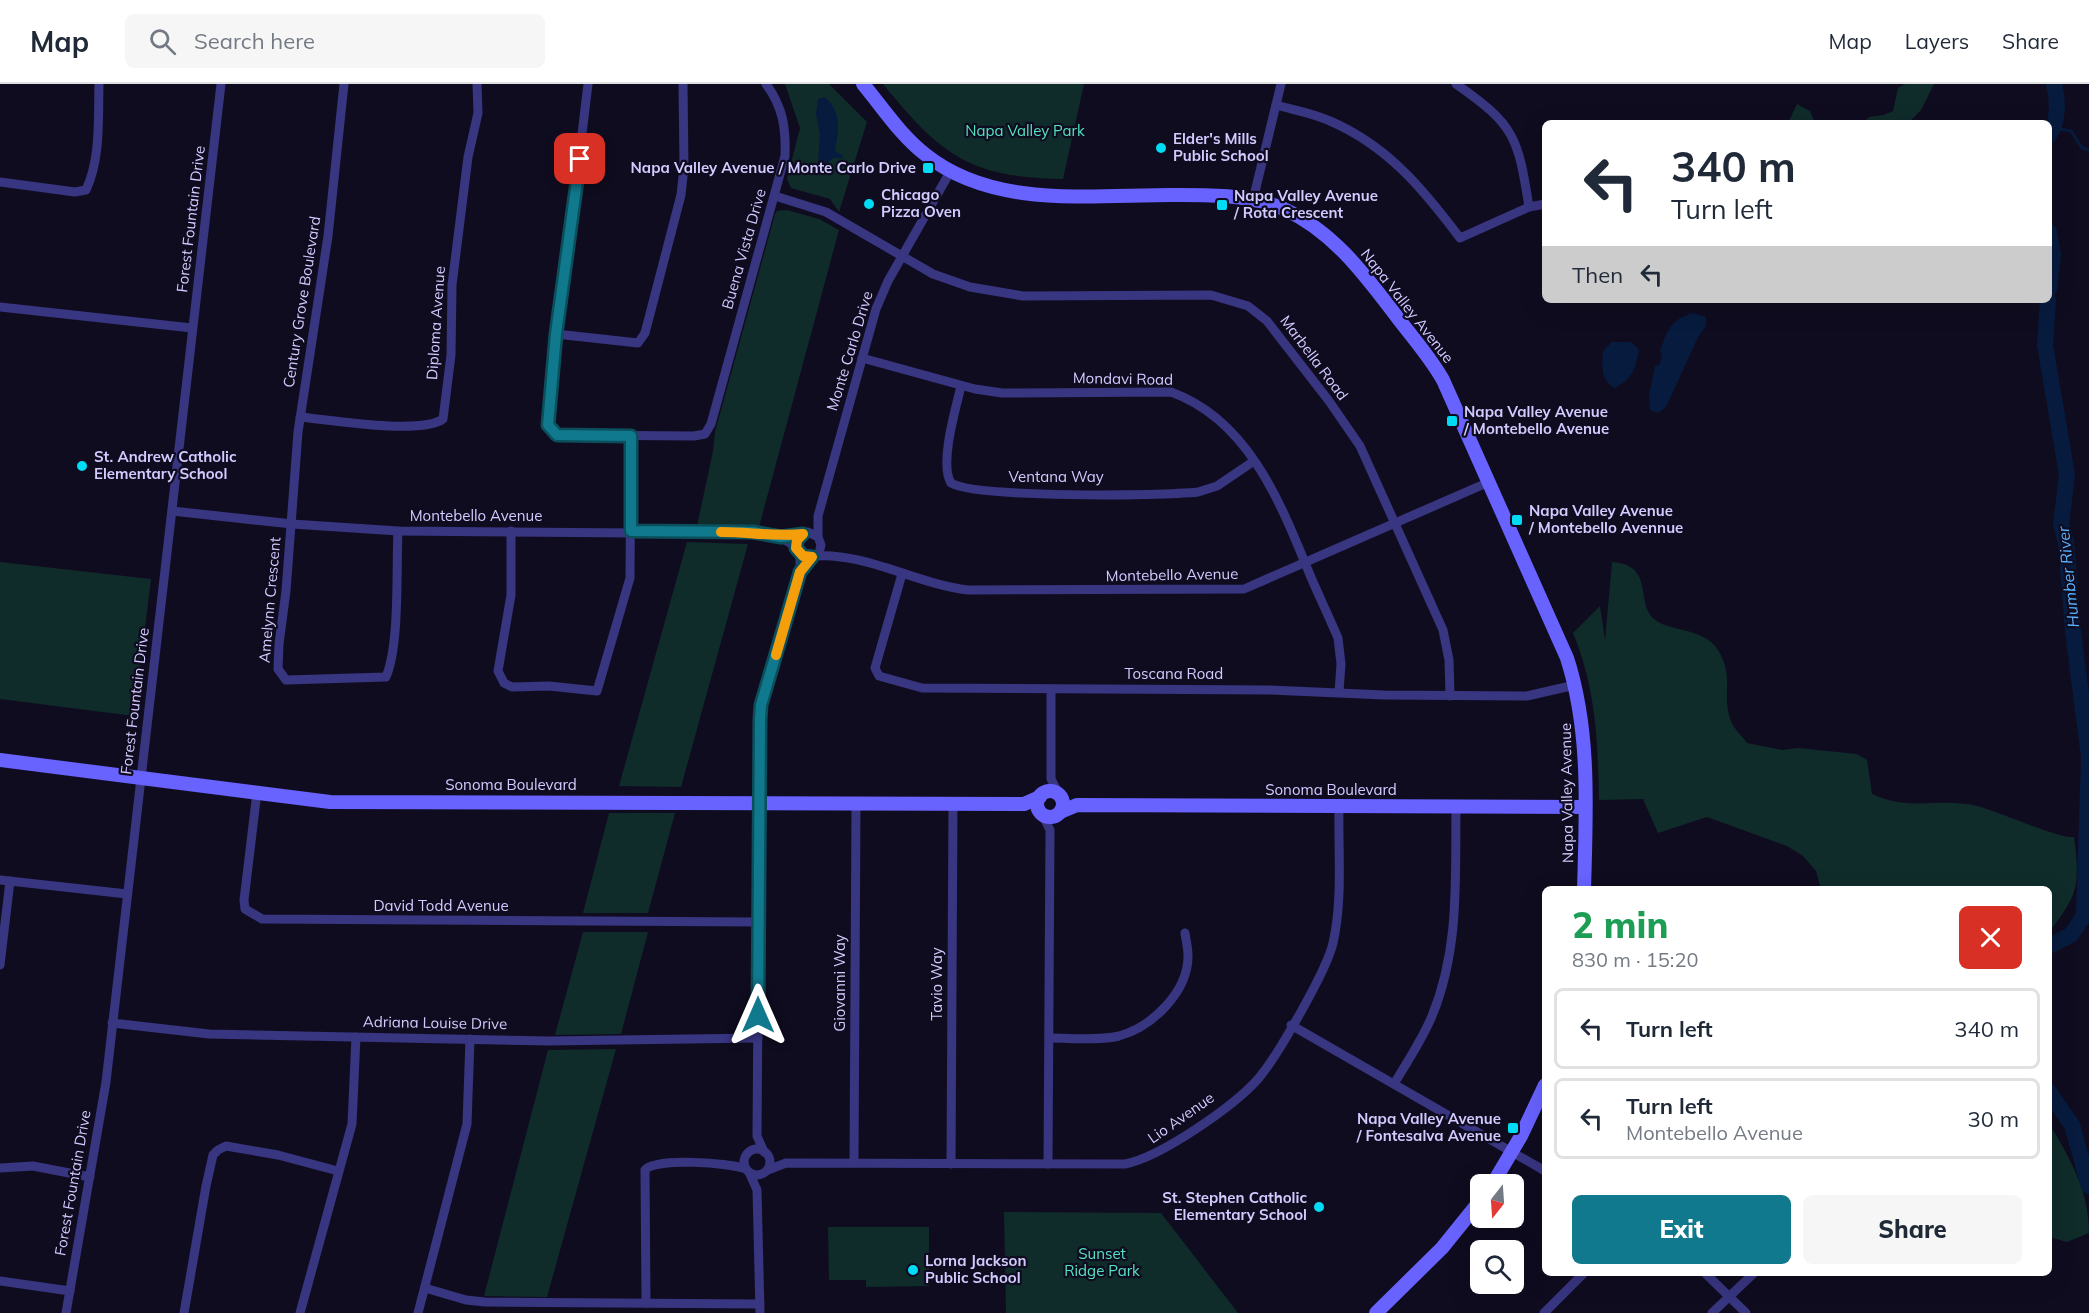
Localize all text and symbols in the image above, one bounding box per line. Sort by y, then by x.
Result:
search box [125,14,545,68]
text: Map [30,24,89,59]
icon: search [146,25,179,58]
text: Search here [194,27,315,55]
text: Map [1829,28,1872,54]
text: Layers [1905,28,1969,54]
text: Share [2002,28,2059,54]
park label: Napa Valley Park [965,121,1085,140]
place label: Elder's Mills Public School [1173,129,1269,165]
pin [554,133,605,184]
text: 340 m [1671,140,1796,193]
marker: Elder's Mills Public School [1154,141,1168,155]
icon: arrive [563,142,596,175]
street label: Forest Fountain Drive [172,144,209,293]
icon: left [1572,144,1650,222]
place label: Napa Valley Avenue / Monte Carlo Drive [631,158,916,177]
marker: Napa Valley Avenue / Monte Carlo Drive [921,161,935,175]
place label: Chicago Pizza Oven [881,185,961,221]
street label: Buena Vista Drive [717,186,770,311]
place label: Napa Valley Avenue / Rota Crescent [1233,186,1378,222]
text: Turn left [1671,192,1773,226]
marker: Chicago Pizza Oven [862,197,876,211]
marker: Napa Valley Avenue / Rota Crescent [1215,198,1229,212]
street label: Century Grove Boulevard [279,215,324,389]
street label: Napa Valley Avenue [1357,245,1458,367]
icon: left [1635,258,1668,291]
text: Then [1572,261,1623,289]
street label: Diploma Avenue [422,265,449,381]
street label: Monte Carlo Drive [822,289,877,413]
street label: Marbella Road [1276,312,1352,404]
street label: Mondavi Road [1073,368,1173,389]
place label: Napa Valley Avenue / Montebello Avenue [1463,402,1609,438]
marker: Napa Valley Avenue / Montebello Avenue [1445,414,1459,428]
place label: St. Andrew Catholic Elementary School [94,447,237,483]
marker: St. Andrew Catholic Elementary School [75,459,89,473]
street label: Ventana Way [1008,467,1104,486]
place label: Napa Valley Avenue / Montebello Avennue [1528,501,1683,537]
street label: Montebello Avenue [410,506,542,525]
marker: Napa Valley Avenue / Montebello Avennue [1510,513,1524,527]
water label: Humber River [2053,524,2083,629]
street label: Amelynn Crescent [255,536,284,664]
street label: Montebello Avenue [1106,564,1238,585]
street label: Forest Fountain Drive [116,626,153,775]
street label: Toscana Road [1125,664,1223,683]
street label: Napa Valley Avenue [1556,723,1577,863]
street label: Sonoma Boulevard [445,775,577,794]
street label: Sonoma Boulevard [1265,780,1397,799]
street label: David Todd Avenue [373,896,509,915]
text: 2 min [1572,902,1668,947]
button: close [1959,906,2022,969]
street label: Giovanni Way [830,934,849,1032]
street label: Tavio Way [927,947,946,1021]
text: 830 m · 15:20 [1572,947,1698,972]
position arrow [726,983,790,1047]
street label: Adriana Louise Drive [363,1012,507,1033]
icon: left [1575,1012,1608,1045]
text: Turn left [1626,1015,1713,1043]
text: 340 m [1954,1015,2019,1043]
street label: Lio Avenue [1144,1088,1217,1147]
text: Turn left [1626,1092,1713,1120]
icon: left [1575,1102,1608,1135]
text: 30 m [1968,1105,2019,1133]
street label: Forest Fountain Drive [50,1109,95,1257]
place label: Napa Valley Avenue / Fontesalva Avenue [1356,1109,1501,1145]
text: Montebello Avenue [1626,1120,1803,1145]
marker: Napa Valley Avenue / Fontesalva Avenue [1506,1121,1520,1135]
north arrow [1470,1174,1524,1228]
map controls [1470,1174,1524,1294]
place label: St. Stephen Catholic Elementary School [1162,1188,1307,1224]
button: Exit [1572,1195,1791,1264]
button: Share [1803,1195,2022,1264]
marker: St. Stephen Catholic Elementary School [1312,1200,1326,1214]
button: search [1470,1240,1524,1294]
park label: Sunset Ridge Park [1064,1244,1140,1280]
place label: Lorna Jackson Public School [925,1251,1026,1287]
marker: Lorna Jackson Public School [906,1263,920,1277]

